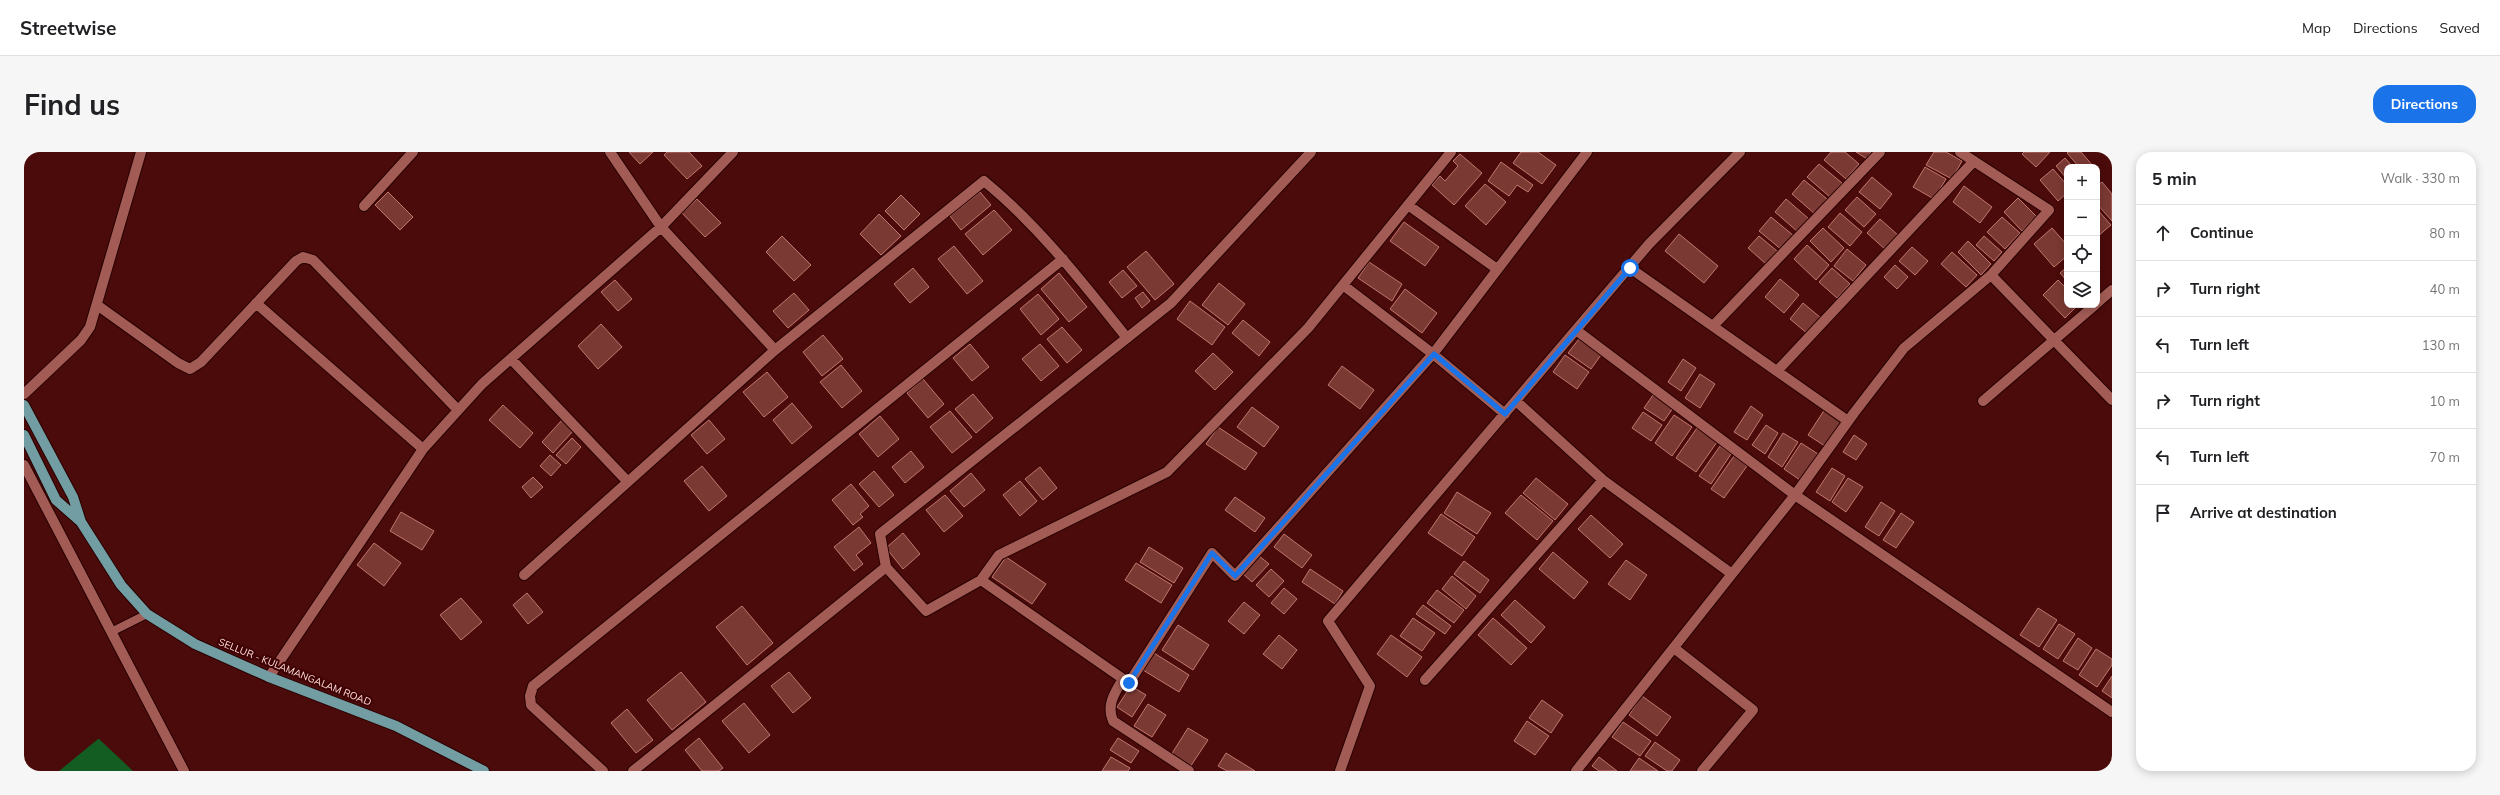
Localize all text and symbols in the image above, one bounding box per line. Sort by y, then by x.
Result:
text: Streetwise [20,16,116,40]
text: Map [2302,19,2331,37]
text: Directions [2353,19,2418,37]
text: Saved [2440,19,2480,37]
button: Directions [2373,85,2476,123]
text: Find us [24,87,120,122]
map controls [2064,164,2100,308]
button: + [2064,164,2100,200]
text: 5 min [2152,168,2197,189]
text: Walk · 330 m [2381,170,2460,186]
button: − [2064,200,2100,236]
icon: ahead [2152,222,2174,244]
text: Continue [2190,223,2253,242]
text: 80 m [2430,225,2460,241]
button: locate [2064,236,2100,272]
route start [1621,259,1639,277]
button: layers [2064,272,2100,308]
icon: right [2152,278,2174,300]
text: Turn right [2190,279,2260,298]
text: 40 m [2430,281,2460,297]
icon: left [2152,334,2174,356]
text: Turn left [2190,335,2249,354]
text: 130 m [2422,337,2460,353]
icon: right [2152,390,2174,412]
text: Turn right [2190,391,2260,410]
text: 10 m [2430,393,2460,409]
icon: left [2152,446,2174,468]
text: Turn left [2190,447,2249,466]
text: 70 m [2430,449,2460,465]
icon: arrive [2152,502,2174,524]
text: Arrive at destination [2190,503,2337,522]
street label: SELLUR - KULAMANGALAM ROAD [217,635,373,709]
route end [1120,674,1138,692]

